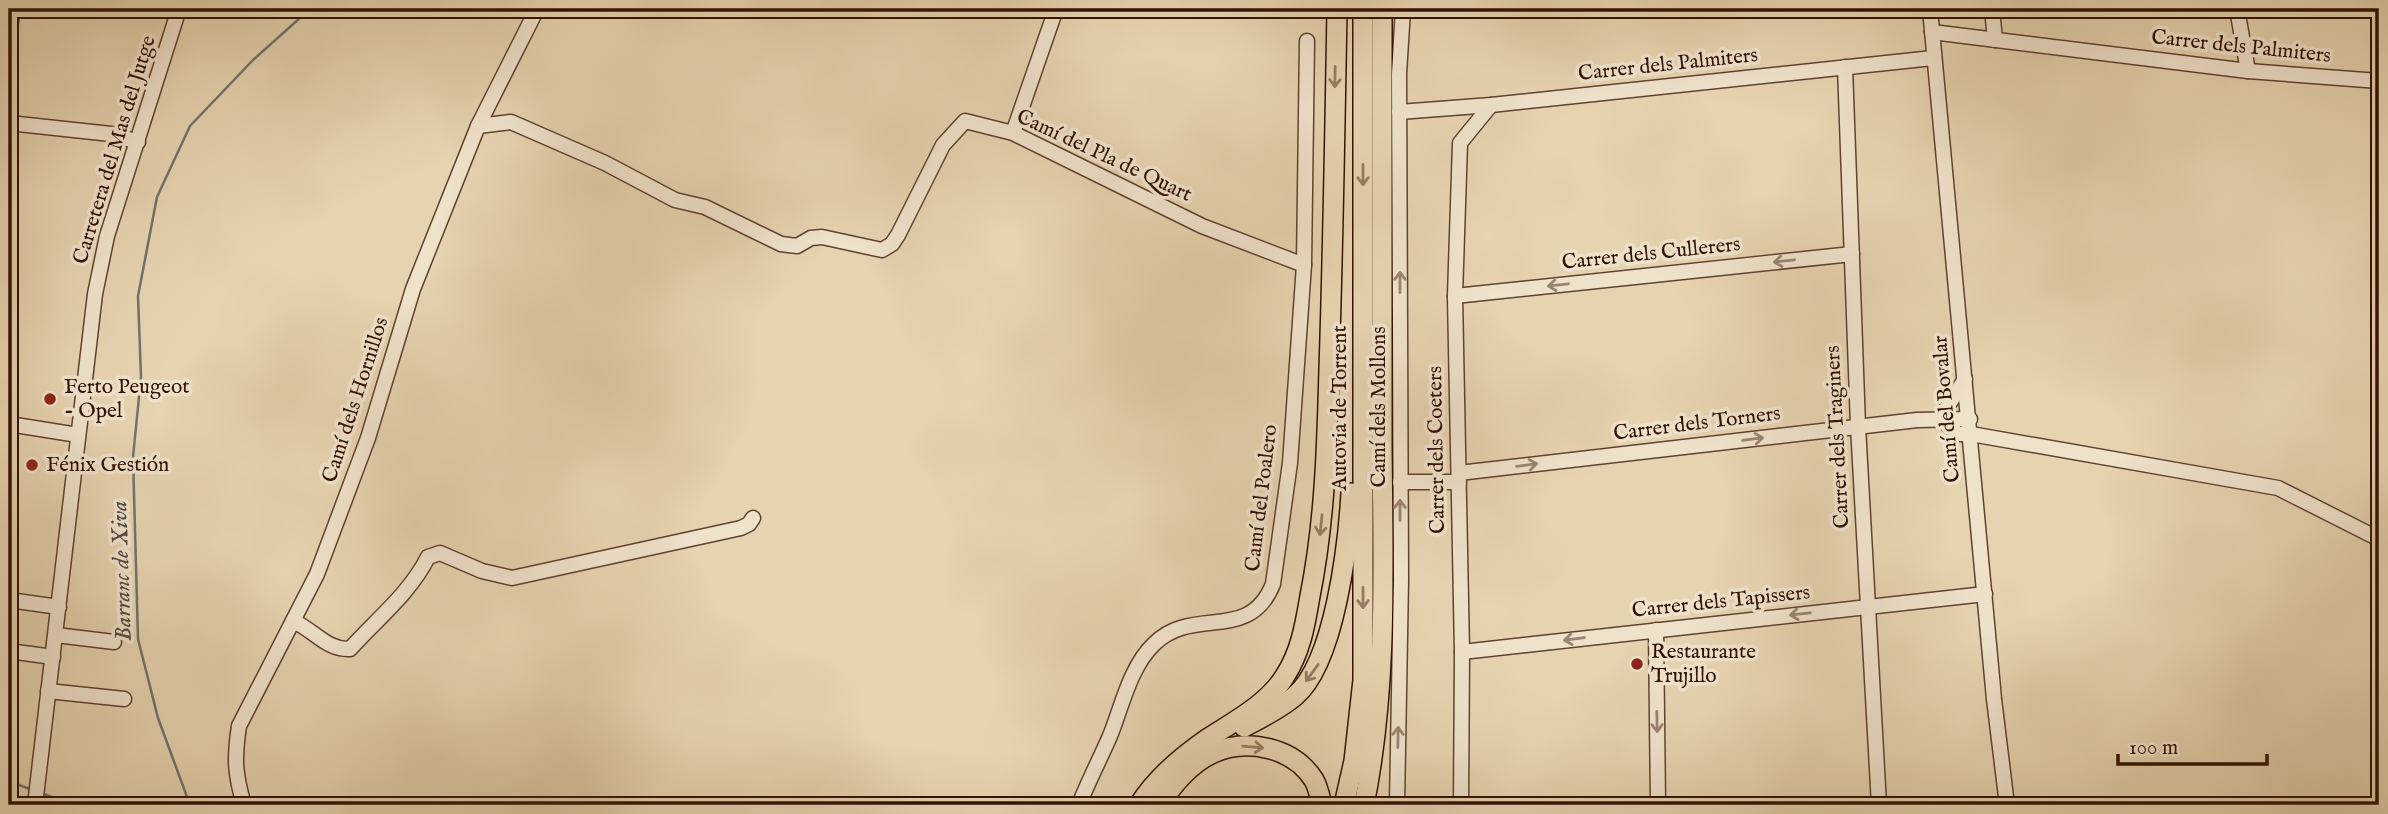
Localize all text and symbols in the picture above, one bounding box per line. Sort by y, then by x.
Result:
street label: Carrer dels Palmiters [2150,24,2332,70]
street label: Carretera del Mas del Jutge [67,32,163,268]
street label: Carrer dels Palmiters [1577,42,1759,88]
one-way arrow [1329,65,1342,88]
street label: Camí del Pla de Quart [1012,103,1196,209]
one-way arrow [1356,163,1370,186]
street label: Carrer dels Cullerers [1560,231,1742,277]
one-way arrow [1773,254,1796,267]
one-way arrow [1393,271,1407,294]
one-way arrow [1547,279,1570,292]
street label: Camí dels Hornillos [316,314,396,486]
street label: Autovia de Torrent [1327,325,1354,492]
street label: Camí dels Mollons [1366,326,1393,488]
street label: Camí del Bovalar [1927,334,1967,484]
street label: Carrer dels Traginers [1820,345,1856,529]
street label: Carrer dels Coeters [1422,366,1452,534]
place label: Ferto Peugeot - Opel [64,374,190,425]
marker: Ferto Peugeot - Opel [42,391,58,407]
street label: Carrer dels Torners [1612,400,1782,448]
street label: Camí del Poalero [1240,423,1284,573]
one-way arrow [1741,432,1764,445]
place label: Fénix Gestión [46,452,169,479]
marker: Fénix Gestión [24,457,40,473]
one-way arrow [1515,459,1538,472]
one-way arrow [1393,498,1407,521]
water label: Barranc de Xiva [105,500,139,642]
one-way arrow [1314,513,1327,535]
street label: Carrer dels Tapissers [1630,579,1812,625]
one-way arrow [1356,587,1370,610]
one-way arrow [1789,608,1812,621]
one-way arrow [1563,633,1586,646]
place label: Restaurante Trujillo [1651,639,1756,690]
marker: Restaurante Trujillo [1629,656,1645,672]
one-way arrow [1305,663,1319,682]
one-way arrow [1650,711,1664,734]
scale bar [2118,723,2267,767]
one-way arrow [1391,726,1405,749]
text: 100 m [2129,735,2178,762]
one-way arrow [1242,741,1264,754]

